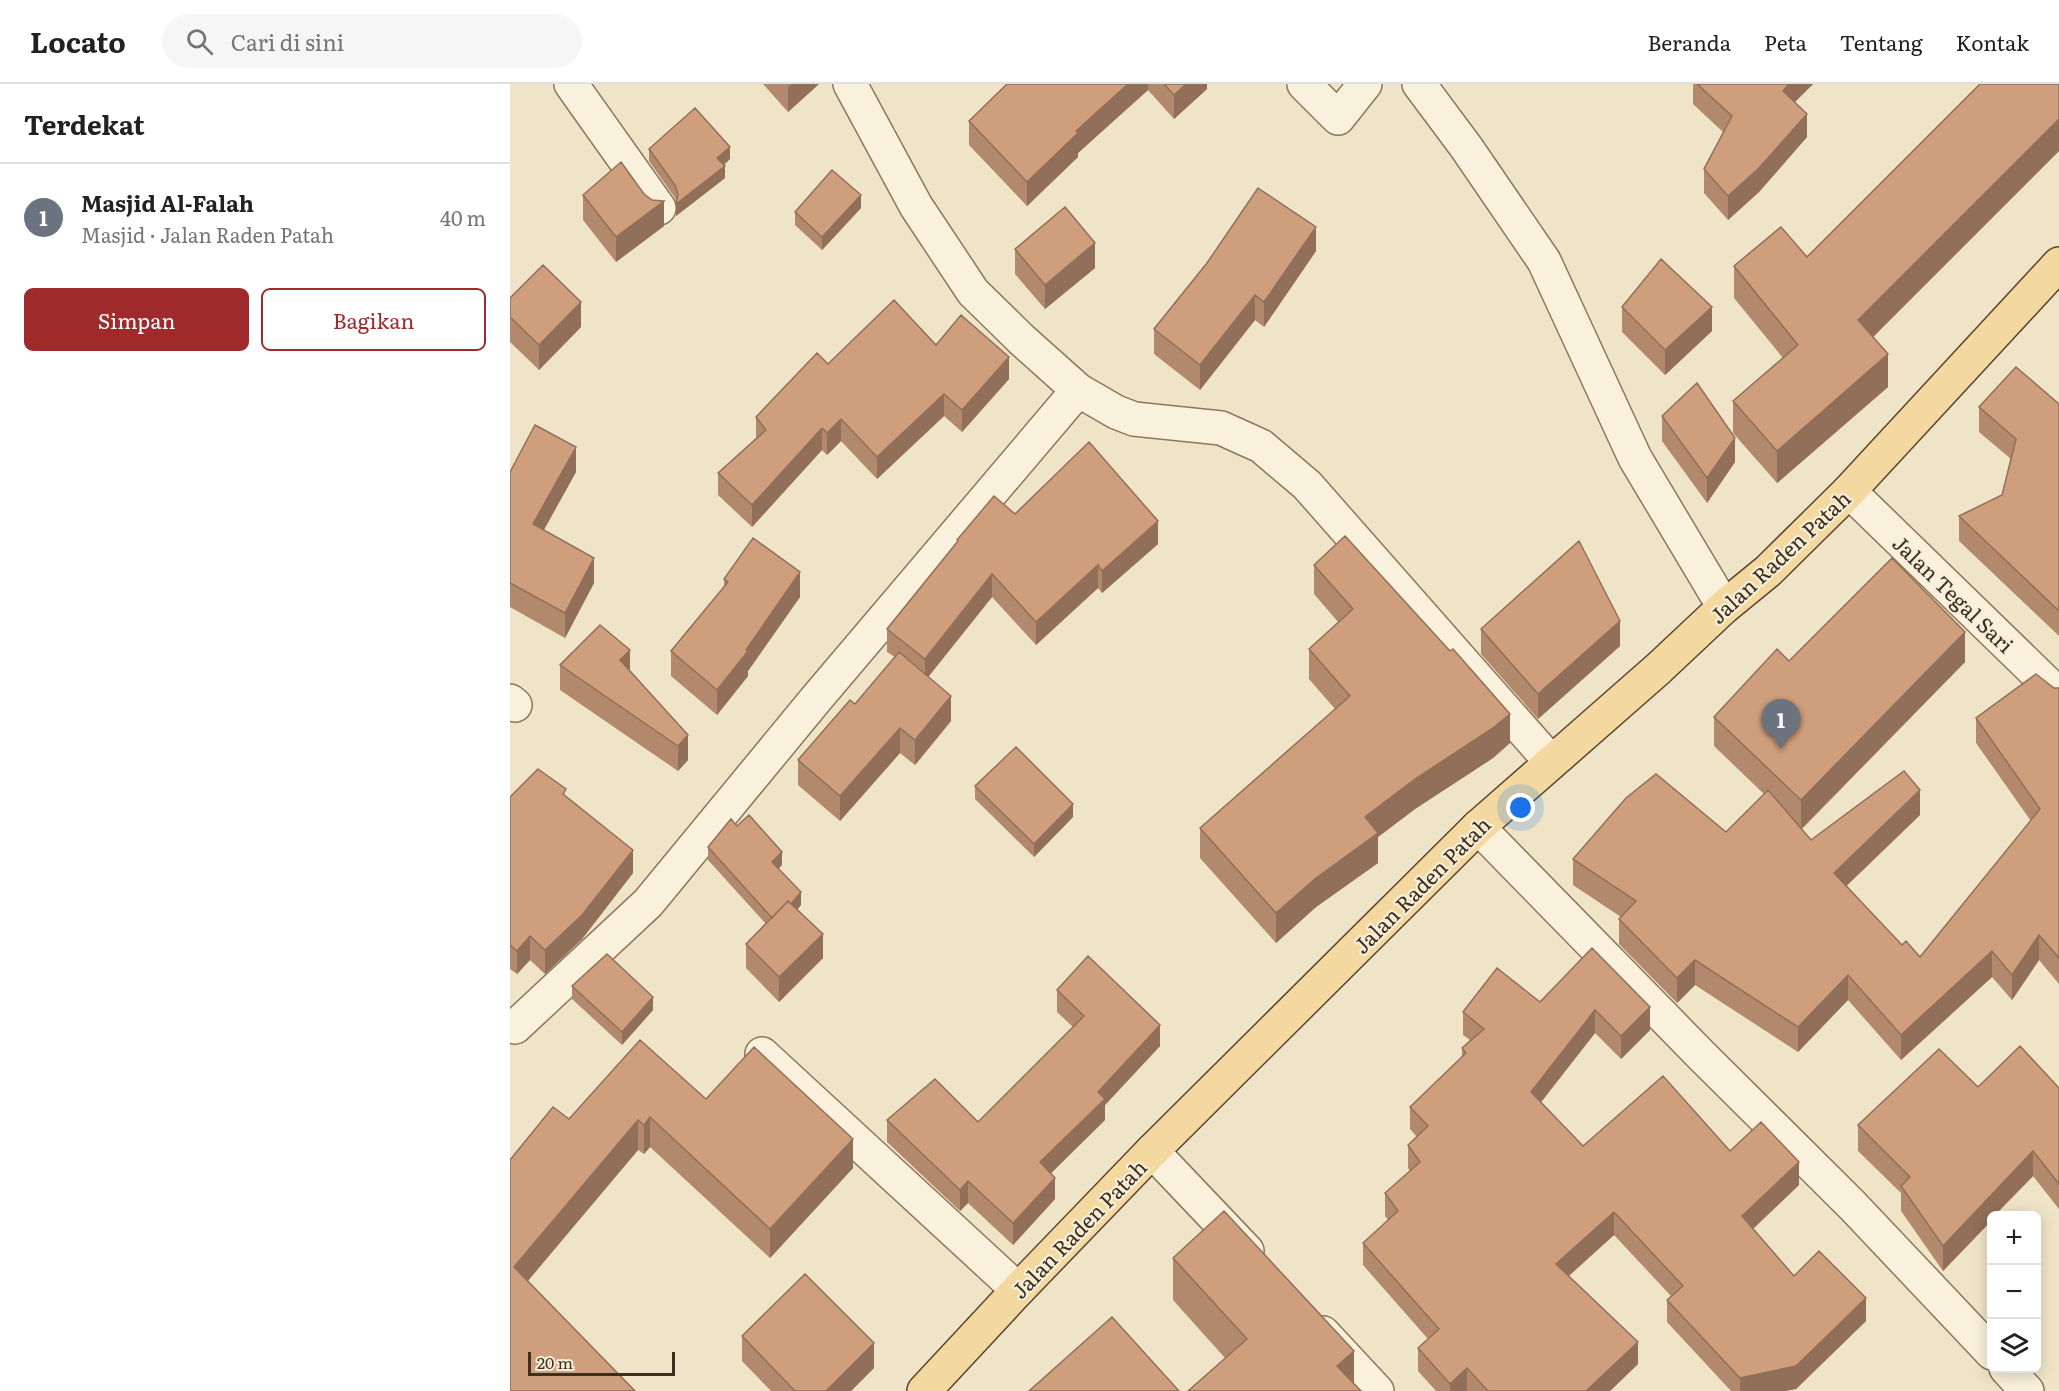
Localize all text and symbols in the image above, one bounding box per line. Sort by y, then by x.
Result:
search box [162,14,582,68]
text: Locato [30,20,126,62]
icon: search [183,25,216,58]
text: Cari di sini [231,25,344,58]
text: Beranda [1647,26,1731,57]
text: Peta [1764,26,1807,57]
text: Tentang [1840,26,1923,57]
text: Kontak [1956,26,2029,57]
text: Terdekat [24,104,145,143]
text: Masjid Al-Falah [81,186,254,219]
text: 1 [39,202,48,232]
text: 40 m [440,202,486,232]
text: Masjid · Jalan Raden Patah [81,219,334,249]
button: Simpan [24,288,249,351]
button: Bagikan [261,288,486,351]
street label: Jalan Raden Patah [1702,482,1856,630]
street label: Jalan Tegal Sari [1886,527,2022,659]
pin: 1 [1762,700,1800,749]
your location [1506,793,1535,822]
street label: Jalan Raden Patah [1345,808,1497,960]
street label: Jalan Raden Patah [1003,1151,1153,1305]
map controls [1987,1211,2041,1373]
button: + [1987,1211,2041,1265]
button: − [1987,1265,2041,1319]
button: layers [1987,1319,2041,1373]
scale bar [528,1349,675,1376]
text: 20 m [537,1350,573,1374]

